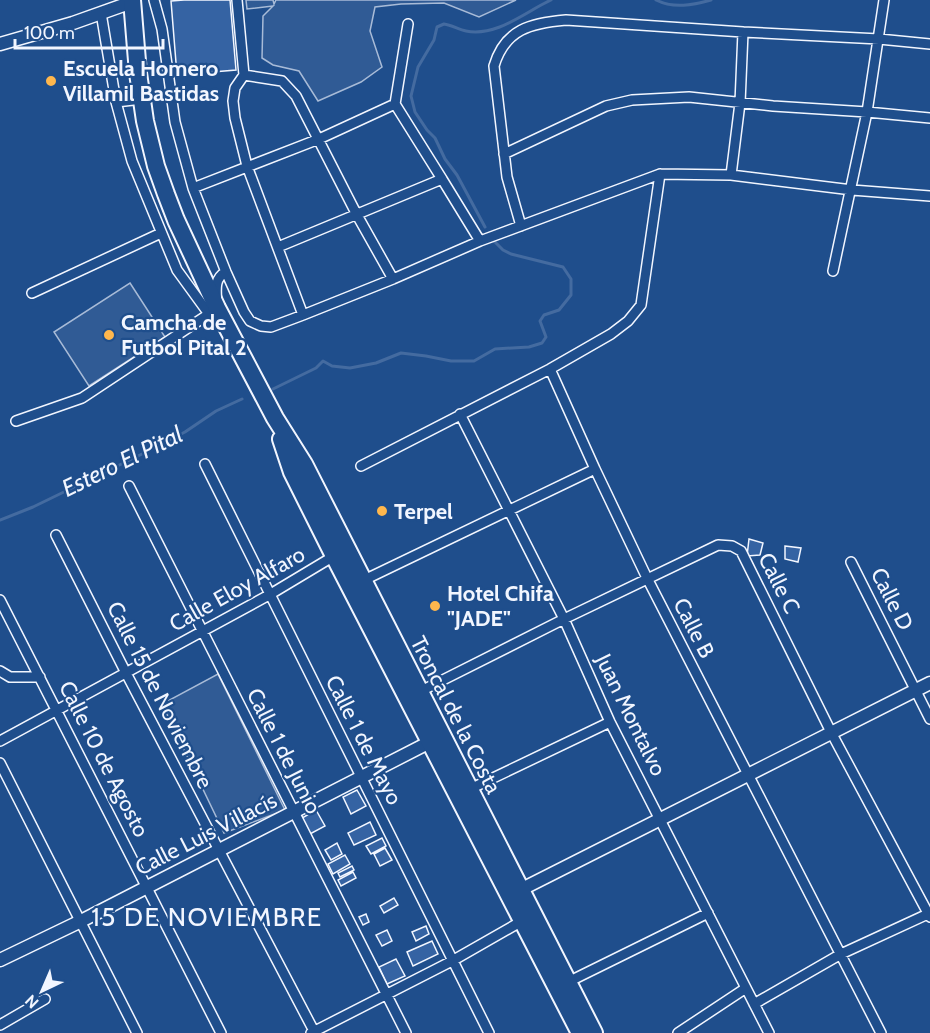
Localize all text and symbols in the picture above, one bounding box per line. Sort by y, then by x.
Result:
scale bar [15,12,164,50]
text: 100 m [24,22,75,44]
place label: Escuela Homero Villamil Bastidas [63,55,219,107]
marker: Escuela Homero Villamil Bastidas [44,74,58,88]
place label: Camcha de Futbol Pital 2 [121,309,247,361]
marker: Camcha de Futbol Pital 2 [102,328,116,342]
water label: Estero El Pital [57,419,187,503]
place label: Terpel [394,498,453,525]
marker: Terpel [375,504,389,518]
street label: Calle Eloy Alfaro [164,541,310,637]
street label: Calle C [752,548,806,618]
street label: Calle D [865,563,919,635]
place label: Hotel Chifa "JADE" [447,580,554,632]
street label: Calle B [668,593,720,663]
street label: Calle 15 de Noviembre [101,597,219,793]
marker: Hotel Chifa "JADE" [428,599,442,613]
street label: Troncal de la Costa [405,632,508,799]
street label: Juan Montalvo [589,649,672,780]
street label: Calle 1 de Mayo [320,671,408,809]
street label: Calle 10 de Agosto [53,676,155,842]
street label: Calle 1 de Junio [241,684,327,818]
street label: Calle Luis Villacís [131,787,281,881]
district label: 15 DE NOVIEMBRE [91,901,323,933]
north arrow [12,961,72,1021]
text: N [21,991,43,1012]

